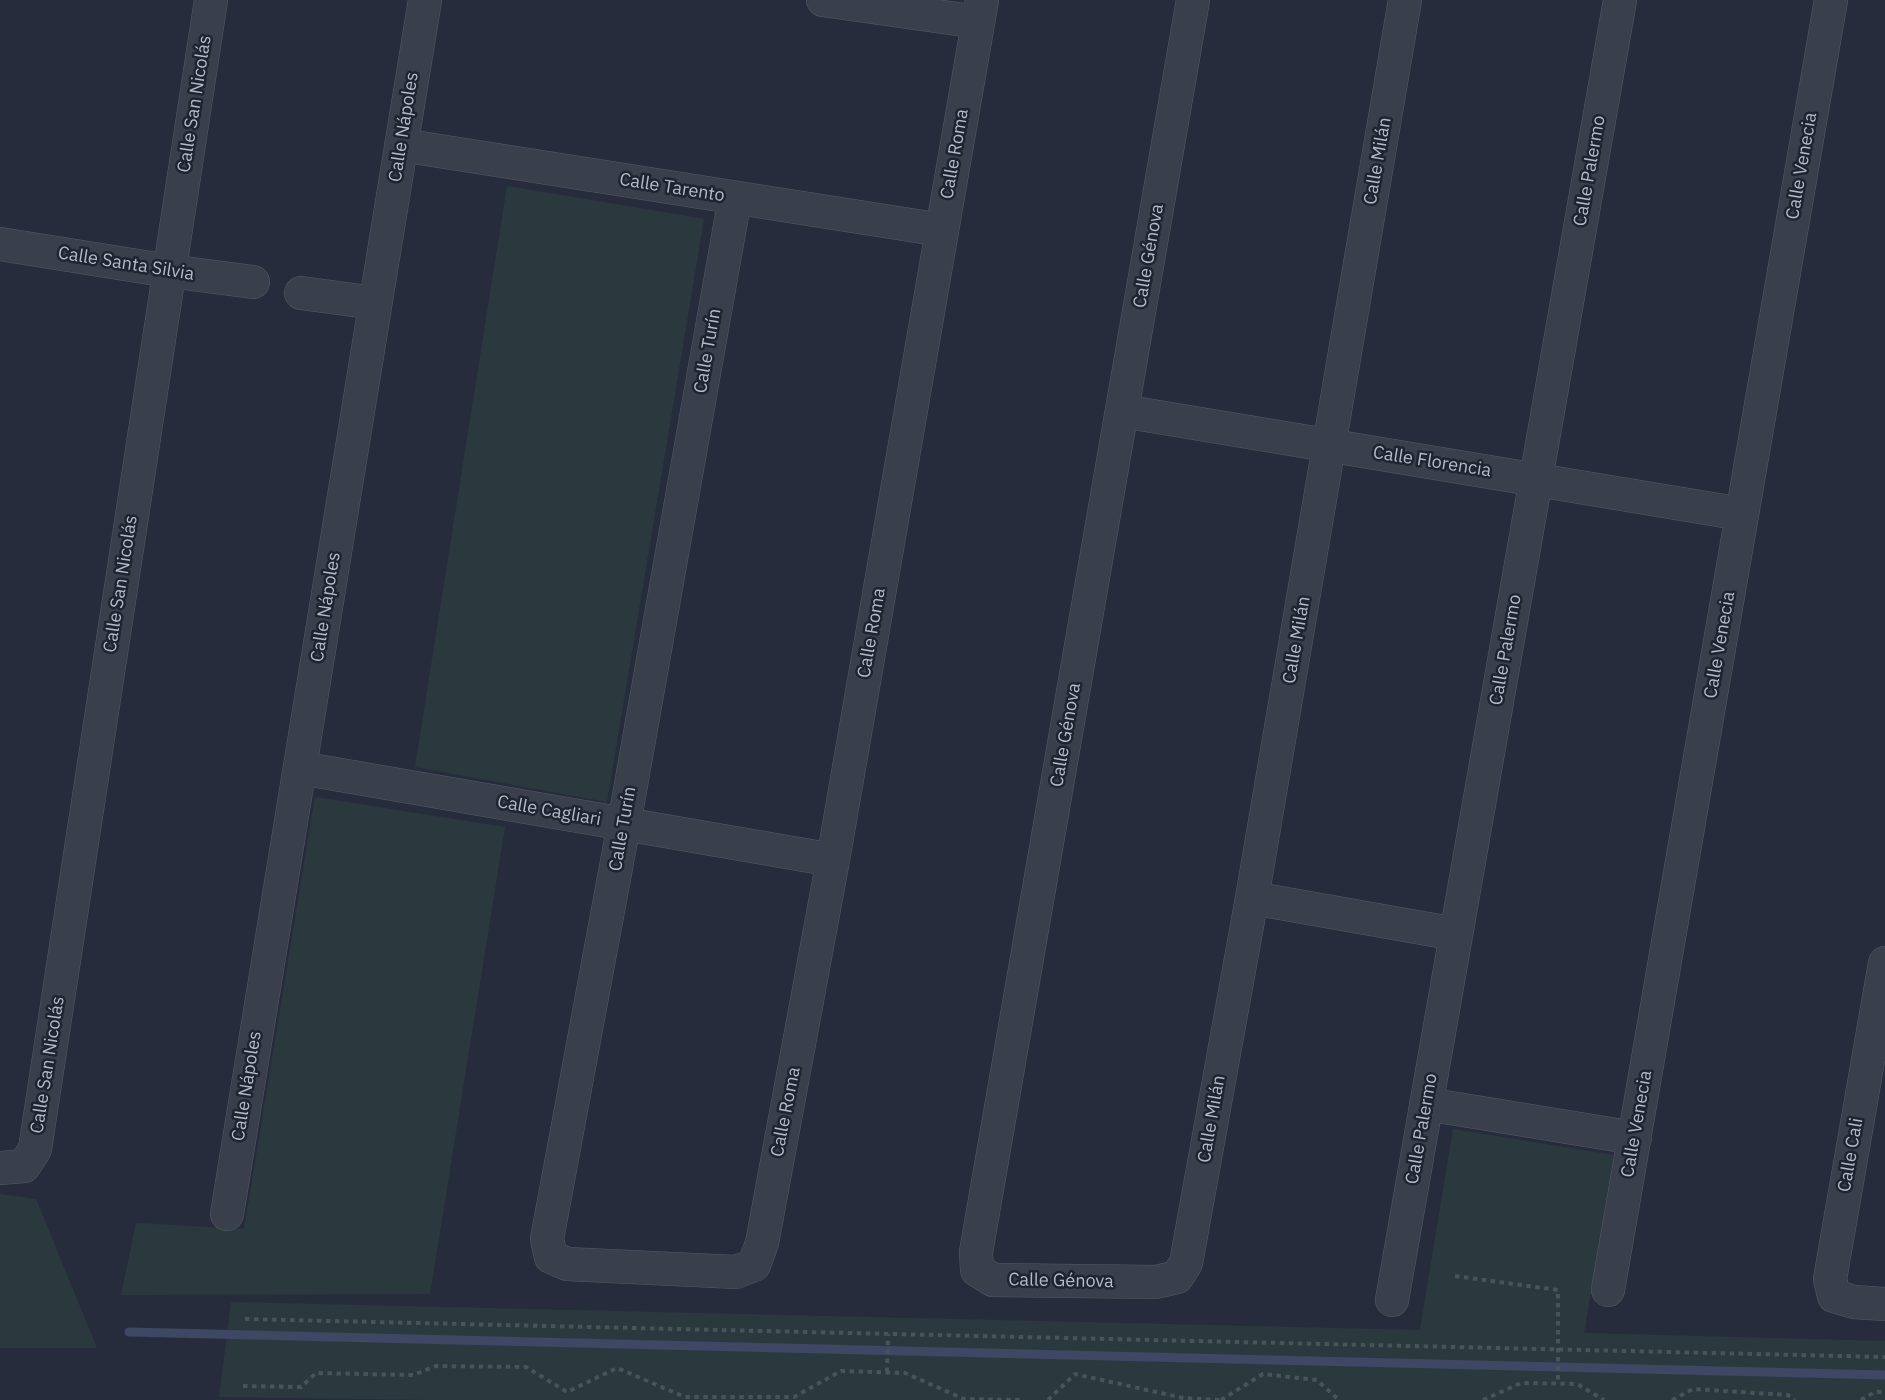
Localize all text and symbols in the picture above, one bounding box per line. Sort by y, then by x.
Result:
street label: Calle San Nicolás [173,34,217,174]
street label: Calle Nápoles [385,70,423,184]
street label: Calle Roma [936,107,974,201]
street label: Calle Venecia [1782,111,1822,221]
street label: Calle Palermo [1570,114,1610,228]
street label: Calle Milán [1360,116,1396,206]
street label: Calle Tarento [618,169,726,207]
street label: Calle Génova [1129,202,1169,310]
street label: Calle Santa Silvia [56,243,196,285]
street label: Calle Turín [690,307,726,395]
street label: Calle Florencia [1371,442,1493,482]
street label: Calle San Nicolás [99,514,143,654]
street label: Calle Nápoles [307,550,345,664]
street label: Calle Roma [853,586,891,680]
street label: Calle Venecia [1700,590,1740,700]
street label: Calle Palermo [1486,593,1526,707]
street label: Calle Milán [1279,595,1315,685]
street label: Calle Génova [1046,681,1086,789]
street label: Calle Turín [605,785,641,873]
street label: Calle Cagliari [495,791,603,831]
street label: Calle San Nicolás [26,995,70,1135]
street label: Calle Nápoles [228,1029,266,1143]
street label: Calle Roma [767,1065,805,1159]
street label: Calle Venecia [1617,1069,1657,1179]
street label: Calle Palermo [1402,1072,1442,1186]
street label: Calle Milán [1194,1074,1230,1164]
street label: Calle Cali [1834,1116,1868,1194]
street label: Calle Génova [1008,1269,1114,1293]

